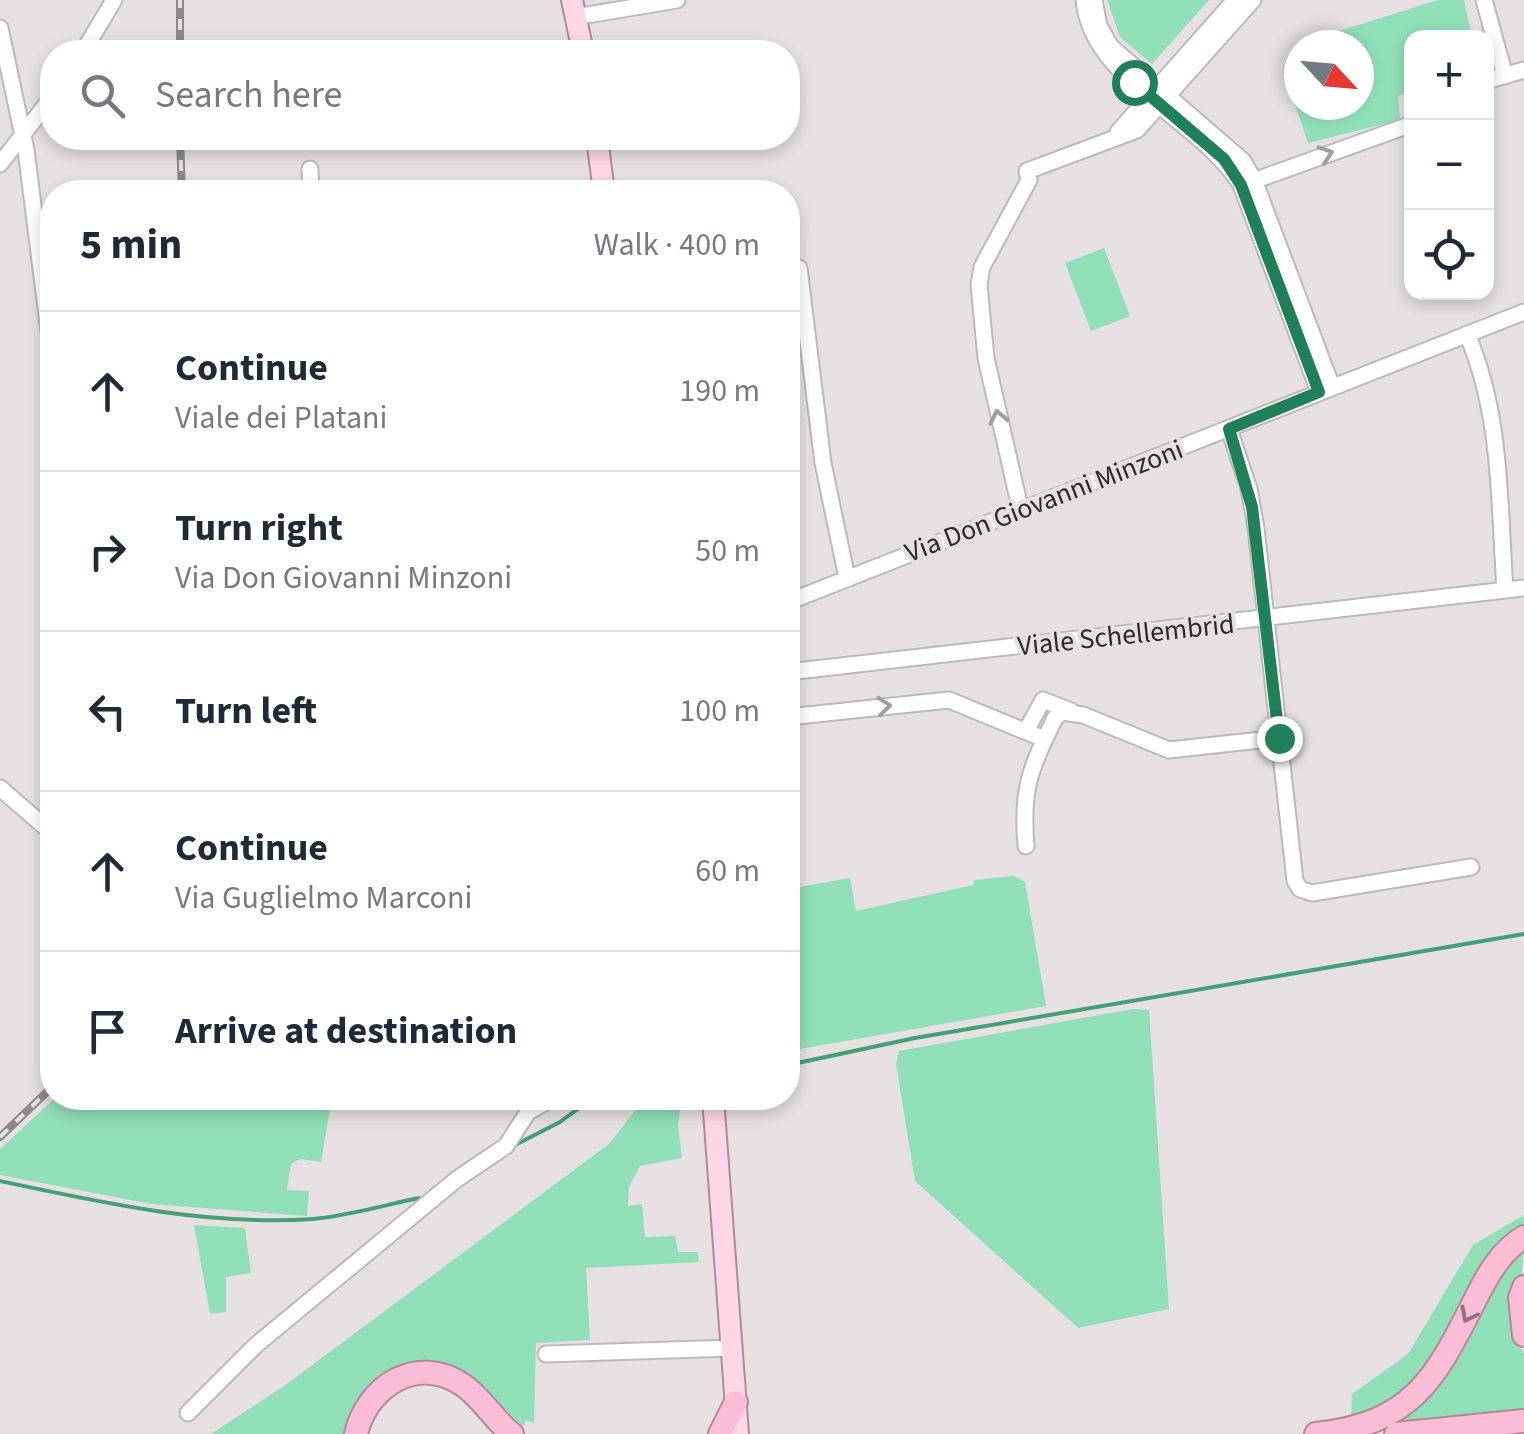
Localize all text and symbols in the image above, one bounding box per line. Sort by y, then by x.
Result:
north arrow [1284,30,1374,120]
map controls [1404,30,1494,300]
button: + [1404,30,1494,120]
search box [40,40,800,150]
route start [1112,60,1158,106]
icon: search [75,68,130,123]
text: Search here [155,68,342,122]
button: − [1404,120,1494,210]
one-way arrow [1317,146,1334,166]
button: locate [1404,210,1494,300]
text: 5 min [80,215,182,275]
text: Walk · 400 m [594,222,760,268]
text: Continue [175,341,328,395]
icon: ahead [80,364,135,419]
text: 190 m [679,368,760,414]
text: Viale dei Platani [175,395,387,441]
one-way arrow [989,409,1010,426]
street label: Via Don Giovanni Minzoni [899,429,1189,573]
text: Turn right [175,501,343,555]
icon: right [80,524,135,579]
text: 50 m [695,528,760,574]
text: Via Don Giovanni Minzoni [175,555,512,601]
street label: Viale Schellembrid [1016,604,1236,666]
icon: left [80,684,135,739]
text: Turn left [175,684,317,738]
text: 100 m [679,688,760,734]
one-way arrow [877,696,893,717]
route end [1257,716,1303,762]
text: Continue [175,821,328,875]
icon: ahead [80,844,135,899]
text: 60 m [695,848,760,894]
text: Via Guglielmo Marconi [175,875,472,921]
icon: arrive [80,1004,135,1059]
text: Arrive at destination [175,1004,517,1058]
one-way arrow [1460,1305,1480,1323]

